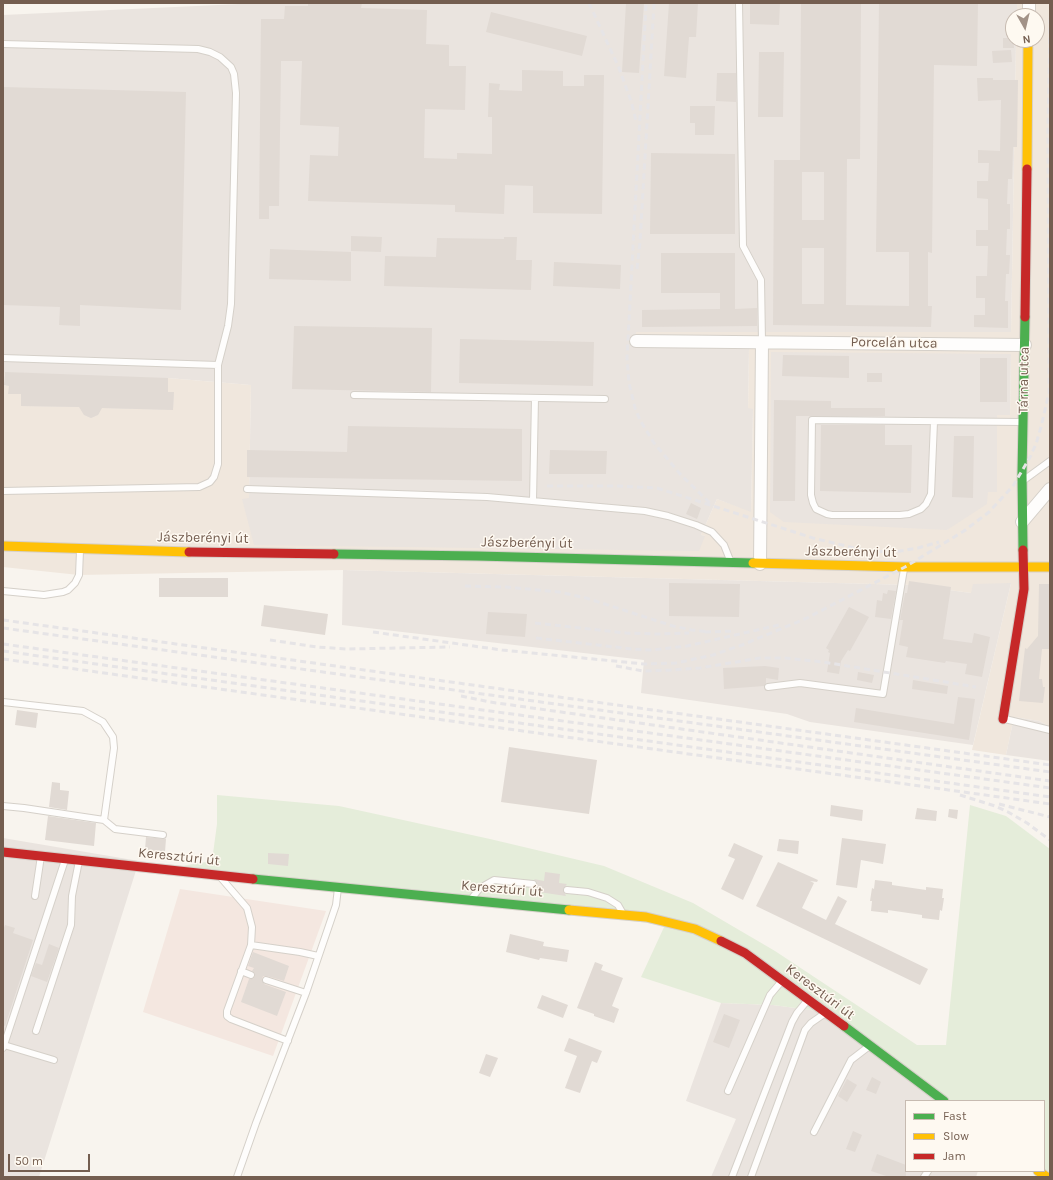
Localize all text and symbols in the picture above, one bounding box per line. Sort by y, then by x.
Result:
north arrow [1005,8,1045,48]
text: N [1022,32,1031,46]
street label: Porcelán utca [850,334,938,352]
street label: Tárna utca [1015,347,1033,413]
street label: Jászberényi út [157,529,249,547]
street label: Jászberényi út [481,534,573,552]
street label: Jászberényi út [805,543,897,561]
street label: Keresztúri út [137,844,221,870]
street label: Keresztúri út [460,877,544,901]
street label: Keresztúri út [782,961,858,1023]
legend [905,1100,1045,1172]
text: Fast [943,1109,966,1123]
text: Slow [943,1129,969,1143]
scale bar [10,1146,92,1172]
text: Jam [943,1149,966,1163]
text: 50 m [15,1154,43,1168]

